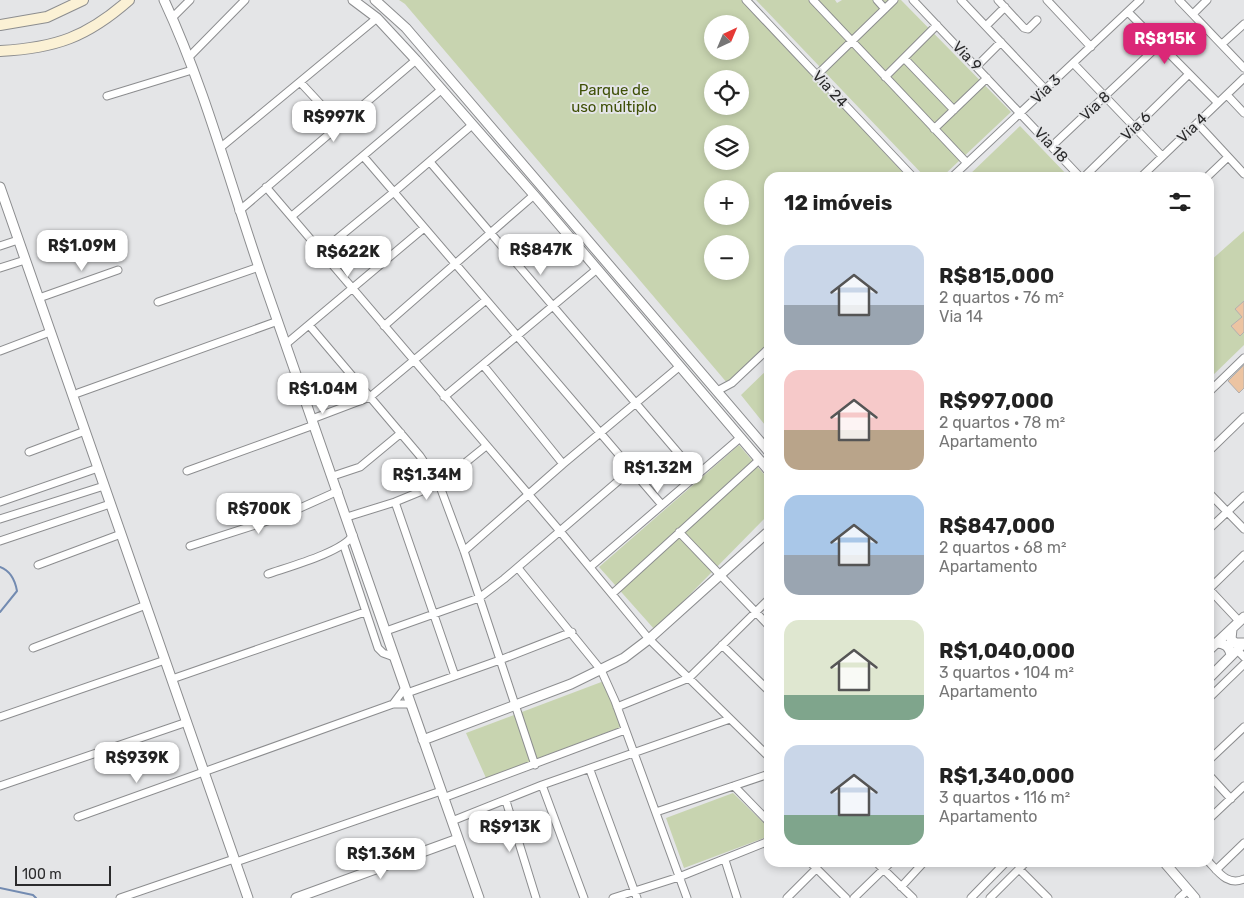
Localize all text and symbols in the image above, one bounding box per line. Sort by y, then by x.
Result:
north arrow [704,15,749,60]
map controls [704,15,749,280]
pin: R$815K [1124,22,1206,65]
text: R$815K [1134,29,1196,48]
street label: Via 9 [949,37,985,75]
street label: Via 24 [809,67,851,111]
button: locate [704,70,749,115]
street label: Via 3 [1027,71,1065,107]
park label: Parque de uso múltiplo [571,81,657,116]
street label: Via 8 [1076,88,1114,124]
pin: R$997K [293,100,375,143]
text: R$997K [303,107,365,126]
street label: Via 6 [1117,108,1155,144]
street label: Via 4 [1173,109,1211,147]
street label: Via 18 [1030,124,1072,166]
button: layers [704,125,749,170]
button: + [704,180,749,225]
icon: filters [1166,188,1194,216]
text: 12 imóveis [784,190,892,215]
pin: R$1.09M [36,230,128,272]
pin: R$847K [500,234,582,276]
button: − [704,235,749,280]
text: R$1.09M [48,236,116,255]
pin: R$622K [307,236,389,278]
text: R$847K [510,240,572,259]
text: R$622K [316,242,380,261]
text: R$815,000 [939,263,1054,288]
icon: home [824,265,884,325]
text: 2 quartos · 76 m² [939,288,1064,307]
text: Via 14 [939,307,983,326]
pin: R$1.04M [277,372,369,415]
text: R$1.04M [288,379,358,398]
text: R$997,000 [939,388,1054,413]
icon: home [824,390,884,450]
text: 2 quartos · 78 m² [939,413,1065,432]
text: Apartamento [939,432,1037,451]
pin: R$1.32M [612,452,704,494]
pin: R$1.34M [381,458,473,501]
text: R$1.32M [624,458,692,477]
text: R$1.34M [393,465,461,484]
pin: R$700K [218,492,300,535]
text: R$700K [227,499,291,518]
text: R$847,000 [939,513,1055,538]
icon: home [824,515,884,575]
text: 2 quartos · 68 m² [939,538,1067,557]
text: Apartamento [939,557,1037,576]
text: R$1,040,000 [939,638,1075,663]
icon: home [824,640,884,700]
text: 3 quartos · 104 m² [939,663,1074,682]
text: Apartamento [939,682,1037,701]
pin: R$939K [96,742,178,784]
text: R$939K [105,748,169,767]
text: R$1,340,000 [939,763,1075,788]
icon: home [824,765,884,825]
text: 3 quartos · 116 m² [939,788,1070,807]
text: Apartamento [939,807,1037,826]
pin: R$913K [469,810,551,853]
text: R$913K [479,817,541,836]
pin: R$1.36M [335,838,427,880]
text: R$1.36M [347,844,415,863]
scale bar [15,863,111,886]
text: 100 m [22,866,62,883]

